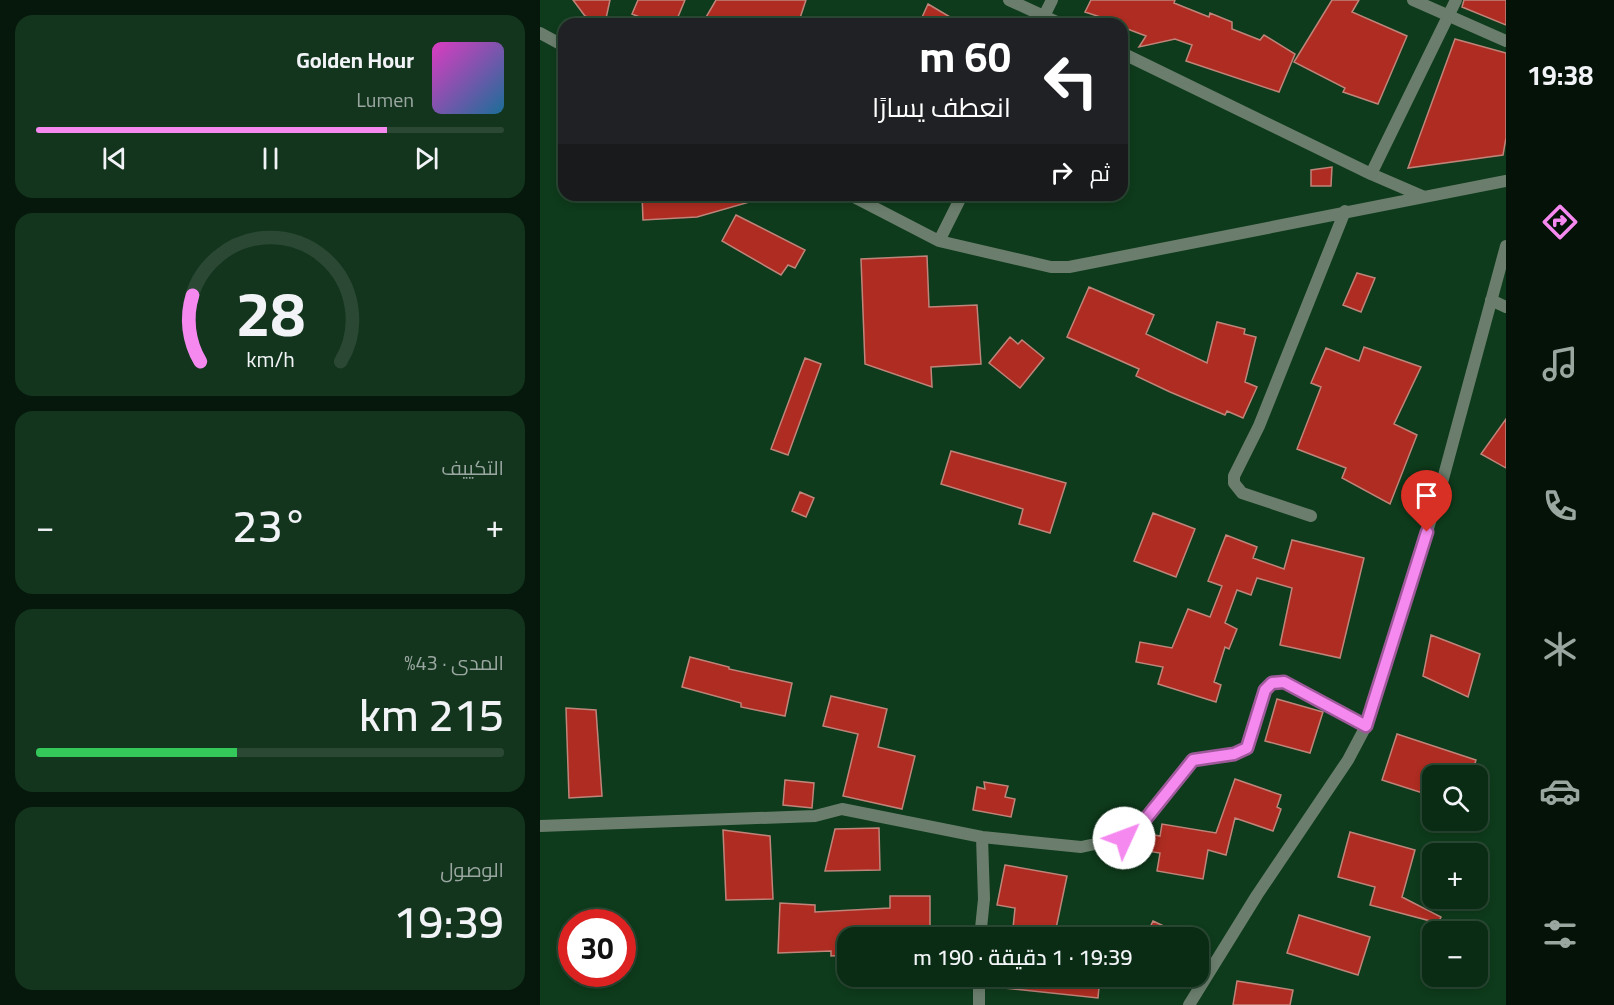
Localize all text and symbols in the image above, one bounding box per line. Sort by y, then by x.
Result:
text: 60 m [920,17,1011,96]
text: Golden Hour [296,39,414,81]
icon: left [1032,42,1110,120]
text: 19:38 [1527,50,1593,100]
text: Lumen [356,81,414,118]
text: انعطف يسارًا [872,82,1011,132]
icon: previous [98,142,131,175]
icon: pause [254,142,287,175]
icon: next [410,142,443,175]
text: ثم [1090,152,1110,194]
icon: right [1045,156,1078,189]
icon: directions [1539,201,1581,243]
text: 28 [235,255,305,372]
text: km/h [246,339,294,379]
icon: music [1539,343,1581,385]
text: التكييف [441,449,504,486]
pin [1401,470,1452,532]
icon: arrive [1410,479,1443,512]
text: 23° [232,483,308,568]
icon: phone [1539,485,1581,527]
text: − [36,495,54,557]
text: + [486,495,504,557]
icon: climate [1539,628,1581,670]
text: المدى · 43% [404,644,504,681]
text: 215 km [359,672,504,757]
map controls [1422,765,1488,987]
button: search [1422,765,1488,831]
icon: car [1539,770,1581,812]
position arrow [1092,806,1156,870]
button: + [1422,843,1488,909]
text: الوصول [440,851,504,888]
text: 19:39 [393,879,504,964]
speed limit sign: 30 [558,909,636,987]
icon: filters [1539,913,1581,955]
button: − [1422,921,1488,987]
text: 19:39 · 1 دقيقة · 190 m [913,936,1133,978]

